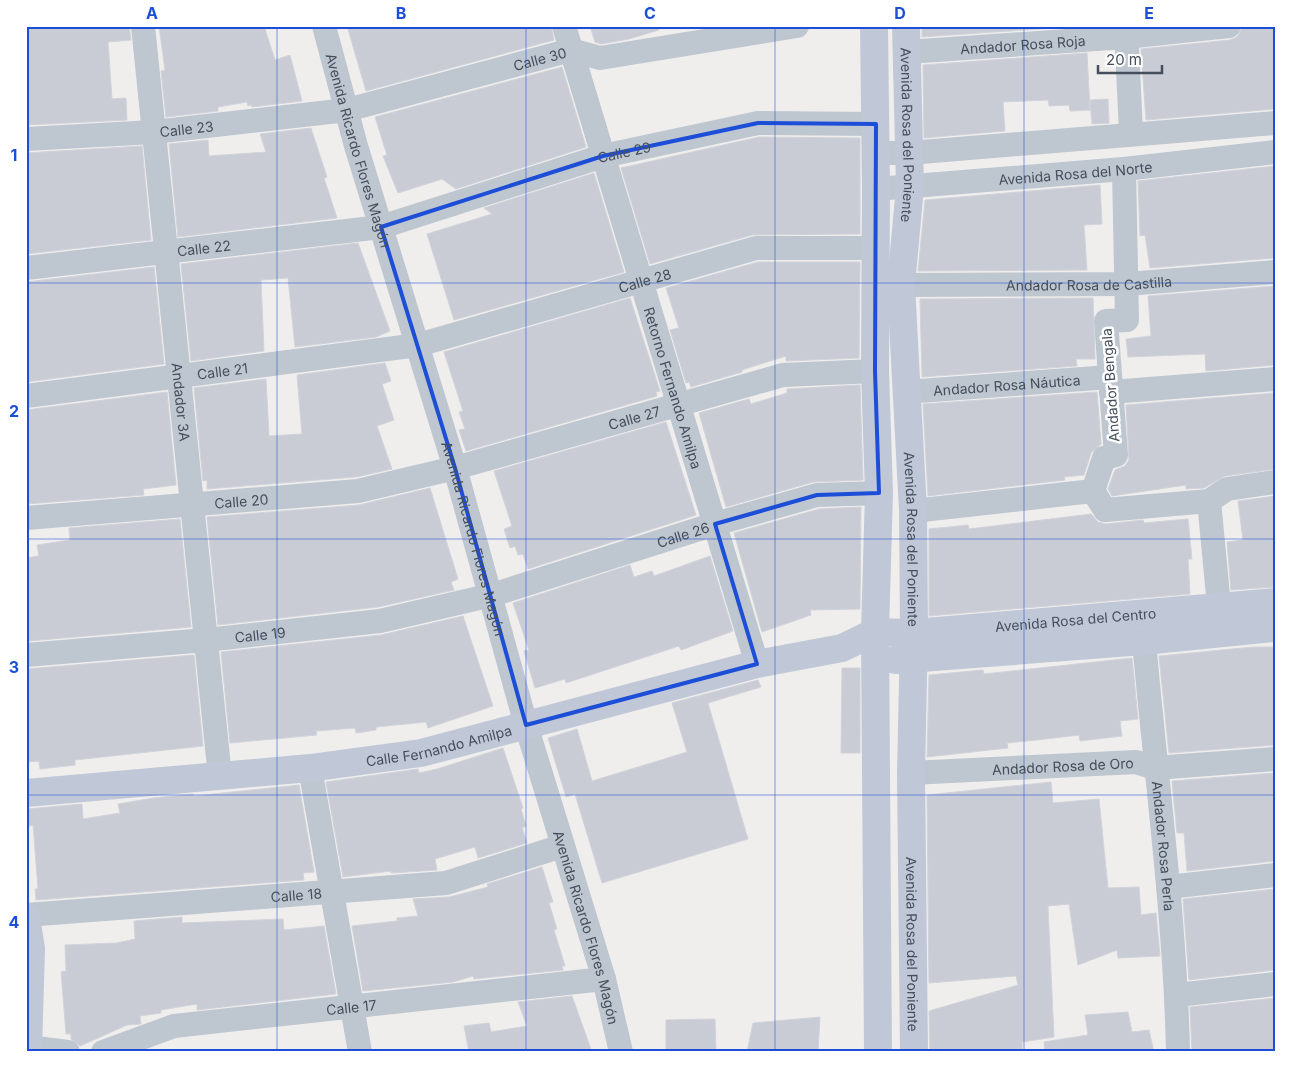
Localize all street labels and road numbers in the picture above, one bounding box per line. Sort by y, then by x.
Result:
street label: Andador Rosa Roja [960,31,1086,57]
street label: Calle 30 [511,43,568,74]
street label: Avenida Rosa del Poniente [898,47,919,223]
street label: Avenida Ricardo Flores Magón [323,51,395,249]
street label: Calle 23 [159,117,214,140]
street label: Calle 29 [595,138,652,166]
street label: Avenida Rosa del Norte [998,157,1153,188]
street label: Calle 22 [176,236,232,259]
street label: Calle 28 [616,264,673,296]
street label: Andador Rosa de Castilla [1006,272,1172,293]
street label: Retorno Fernando Amilpa [641,305,706,471]
street label: Andador Bengala [1098,328,1122,442]
street label: Calle 21 [196,359,249,382]
street label: Andador 3A [169,362,194,442]
street label: Andador Rosa Náutica [932,371,1081,398]
street label: Calle 27 [606,402,662,433]
street label: Avenida Ricardo Flores Magón [439,439,509,638]
street label: Avenida Rosa del Poniente [901,451,922,627]
street label: Calle 20 [213,490,269,511]
street label: Calle 26 [655,518,711,551]
street label: Avenida Rosa del Centro [994,604,1157,635]
street label: Calle 19 [234,623,287,645]
street label: Calle Fernando Amilpa [365,721,513,769]
street label: Andador Rosa de Oro [992,754,1134,778]
street label: Andador Rosa Perla [1149,780,1179,912]
street label: Avenida Ricardo Flores Magón [550,828,623,1026]
street label: Avenida Rosa del Poniente [903,857,922,1032]
street label: Calle 18 [270,884,322,905]
street label: Calle 17 [325,995,377,1018]

